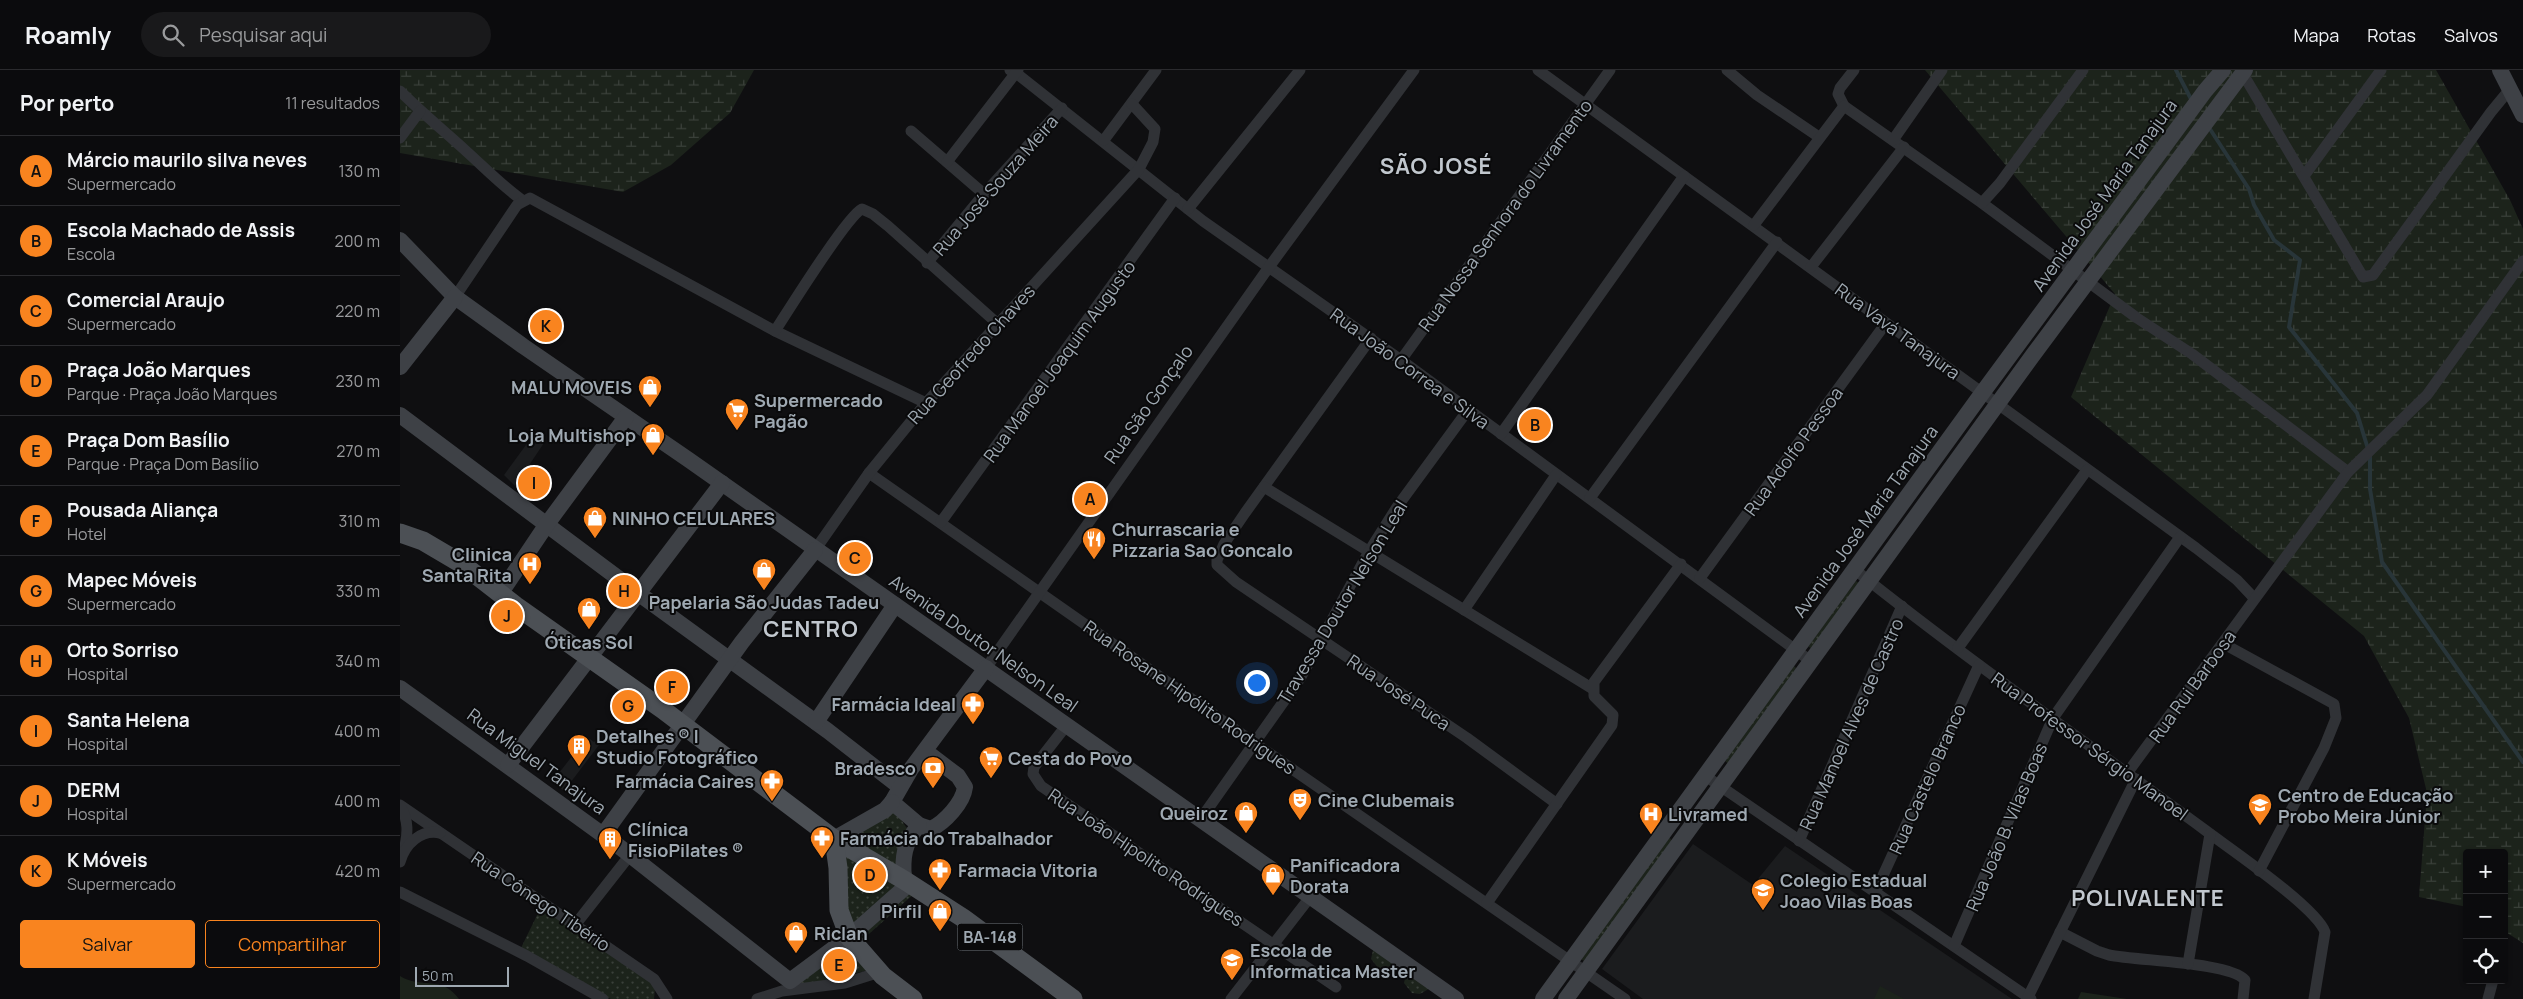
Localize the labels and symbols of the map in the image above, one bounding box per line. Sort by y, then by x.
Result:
street label: Rua Nossa Senhora do Livramento [1413,94,1597,336]
street label: Avenida José Maria Tanajura [2026,94,2182,296]
street label: Rua José Souza Meira [927,110,1063,260]
district label: SÃO JOSÉ [1380,151,1492,181]
street label: Rua Manoel Joaquim Augusto [978,255,1140,467]
street label: Rua Vavá Tanajura [1831,277,1965,385]
street label: Rua Geofredo Chaves [902,279,1040,429]
street label: Rua João Correa e Silva [1326,302,1494,434]
pin: K [530,307,562,345]
street label: Rua São Gonçalo [1098,340,1198,468]
shop icon: MALU MOVEIS [637,374,663,408]
place label: MALU MOVEIS [511,375,632,399]
street label: Rua Adolfo Pessoa [1738,382,1848,520]
place label: Supermercado Pagão [754,388,883,433]
supermarket icon: Supermercado Pagão [724,397,750,431]
pin: B [1519,406,1551,444]
street label: Avenida José Maria Tanajura [1787,420,1943,622]
shop icon: Loja Multishop [640,422,666,456]
place label: Loja Multishop [508,423,636,447]
pin: I [518,464,550,502]
pin: A [1074,480,1106,518]
street label: Travessa Doutor Nelson Leal [1272,496,1412,708]
shop icon: NINHO CELULARES [582,505,608,539]
place label: NINHO CELULARES [612,506,775,530]
place label: Churrascaria e Pizzaria Sao Goncalo [1112,517,1293,562]
restaurant icon: Churrascaria e Pizzaria Sao Goncalo [1081,526,1107,560]
pin: C [839,539,871,577]
place label: Clinica Santa Rita [422,542,512,587]
hospital icon: Clinica Santa Rita [517,551,543,585]
shop icon: Papelaria São Judas Tadeu [751,557,777,591]
street label: Avenida Doutor Nelson Leal [885,569,1083,717]
pin: H [608,572,640,610]
place label: Papelaria São Judas Tadeu [649,590,879,614]
shop icon: Óticas Sol [576,596,602,630]
pin: J [491,597,523,635]
district label: CENTRO [763,614,859,644]
street label: Rua Rosane Hipólito Rodrigues [1079,614,1301,780]
street label: Rua Manoel Alves de Castro [1793,614,1909,834]
street label: Rua Rui Barbosa [2143,625,2241,747]
place label: Óticas Sol [545,630,633,654]
street label: Rua José Puca [1343,649,1455,735]
street label: Rua Professor Sérgio Manoel [1987,666,2193,826]
pin: F [656,668,688,706]
your location [1244,670,1270,696]
pin: G [612,687,644,725]
pharmacy icon: Farmácia Ideal [960,691,986,725]
place label: Farmácia Ideal [832,692,956,716]
street label: Rua Castelo Branco [1883,700,1971,858]
street label: Rua Miguel Tanajura [463,702,611,820]
place label: Detalhes ® | Studio Fotográfico [596,724,758,769]
building icon: Detalhes ® | Studio Fotográfico [566,733,592,767]
street label: Rua João B. Vilas Boas [1960,739,2052,915]
supermarket icon: Cesta do Povo [978,745,1004,779]
place label: Cesta do Povo [1008,746,1132,770]
bank icon: Bradesco [920,755,946,789]
place label: Bradesco [834,756,916,780]
pharmacy icon: Farmácia Caires [759,768,785,802]
place label: Farmácia Caires [615,769,754,793]
street label: Rua João Hipolito Rodrigues [1044,782,1248,932]
place label: Centro de Educação Probo Meira Júnior [2278,783,2453,828]
theatre icon: Cine Clubemais [1287,787,1313,821]
place label: Cine Clubemais [1318,788,1455,812]
school or university icon: Centro de Educação Probo Meira Júnior [2247,792,2273,826]
shop icon: Queiroz [1233,800,1259,834]
place label: Queiroz [1160,801,1228,825]
hospital icon: Livramed [1638,801,1664,835]
place label: Livramed [1668,802,1748,826]
place label: Clínica FisioPilates ® [628,817,744,862]
pharmacy icon: Farmácia do Trabalhador [809,825,835,859]
building icon: Clínica FisioPilates ® [597,826,623,860]
place label: Farmácia do Trabalhador [840,826,1053,850]
street label: Rua Cônego Tibério [467,846,615,956]
place label: Panificadora Dorata [1290,853,1400,898]
pin: D [854,856,886,894]
pharmacy icon: Farmacia Vitoria [927,857,953,891]
place label: Farmacia Vitoria [958,858,1098,882]
shop icon: Panificadora Dorata [1260,862,1286,896]
place label: Colegio Estadual Joao Vilas Boas [1780,868,1927,913]
school or university icon: Colegio Estadual Joao Vilas Boas [1750,877,1776,911]
district label: POLIVALENTE [2071,883,2225,913]
shop icon: Pirfil [927,898,953,932]
place label: Pirfil [881,899,922,923]
shop icon: Riclan [783,920,809,954]
place label: Riclan [814,921,868,945]
road number: BA-148 [958,924,1022,950]
place label: Escola de Informatica Master [1250,938,1415,983]
pin: E [823,946,855,984]
school or university icon: Escola de Informatica Master [1219,947,1245,981]
scale bar [415,964,509,987]

